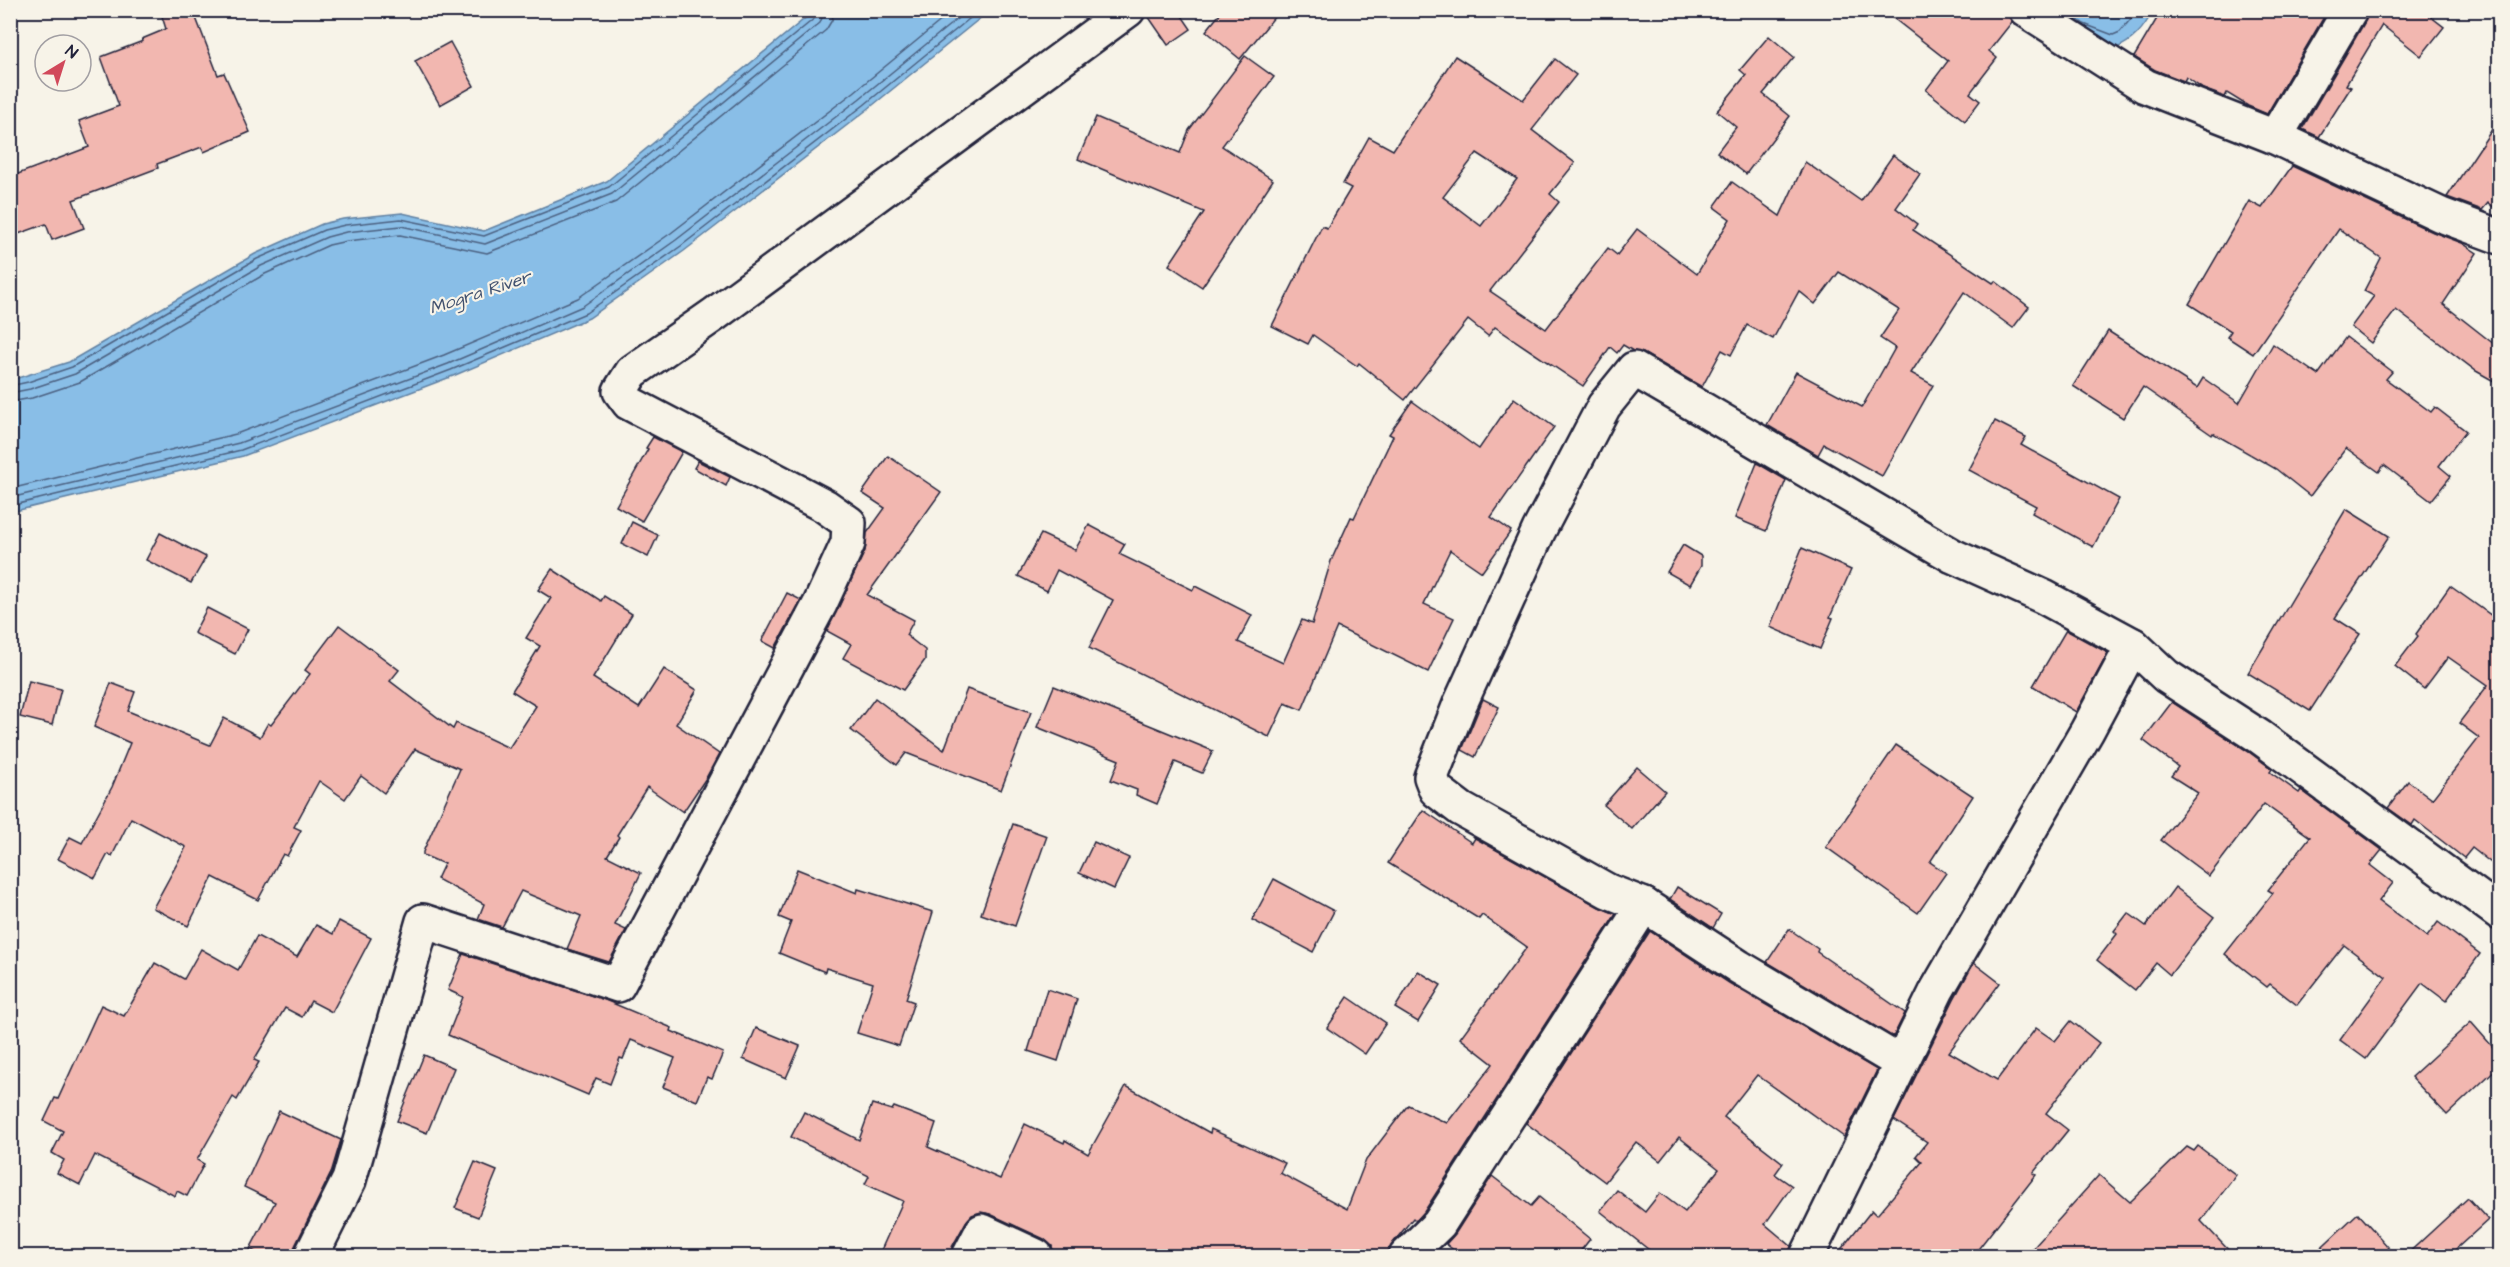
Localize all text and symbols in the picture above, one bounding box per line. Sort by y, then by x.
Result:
north arrow [33,33,93,93]
text: N [61,40,82,64]
water label: Mogra River [426,264,536,322]

